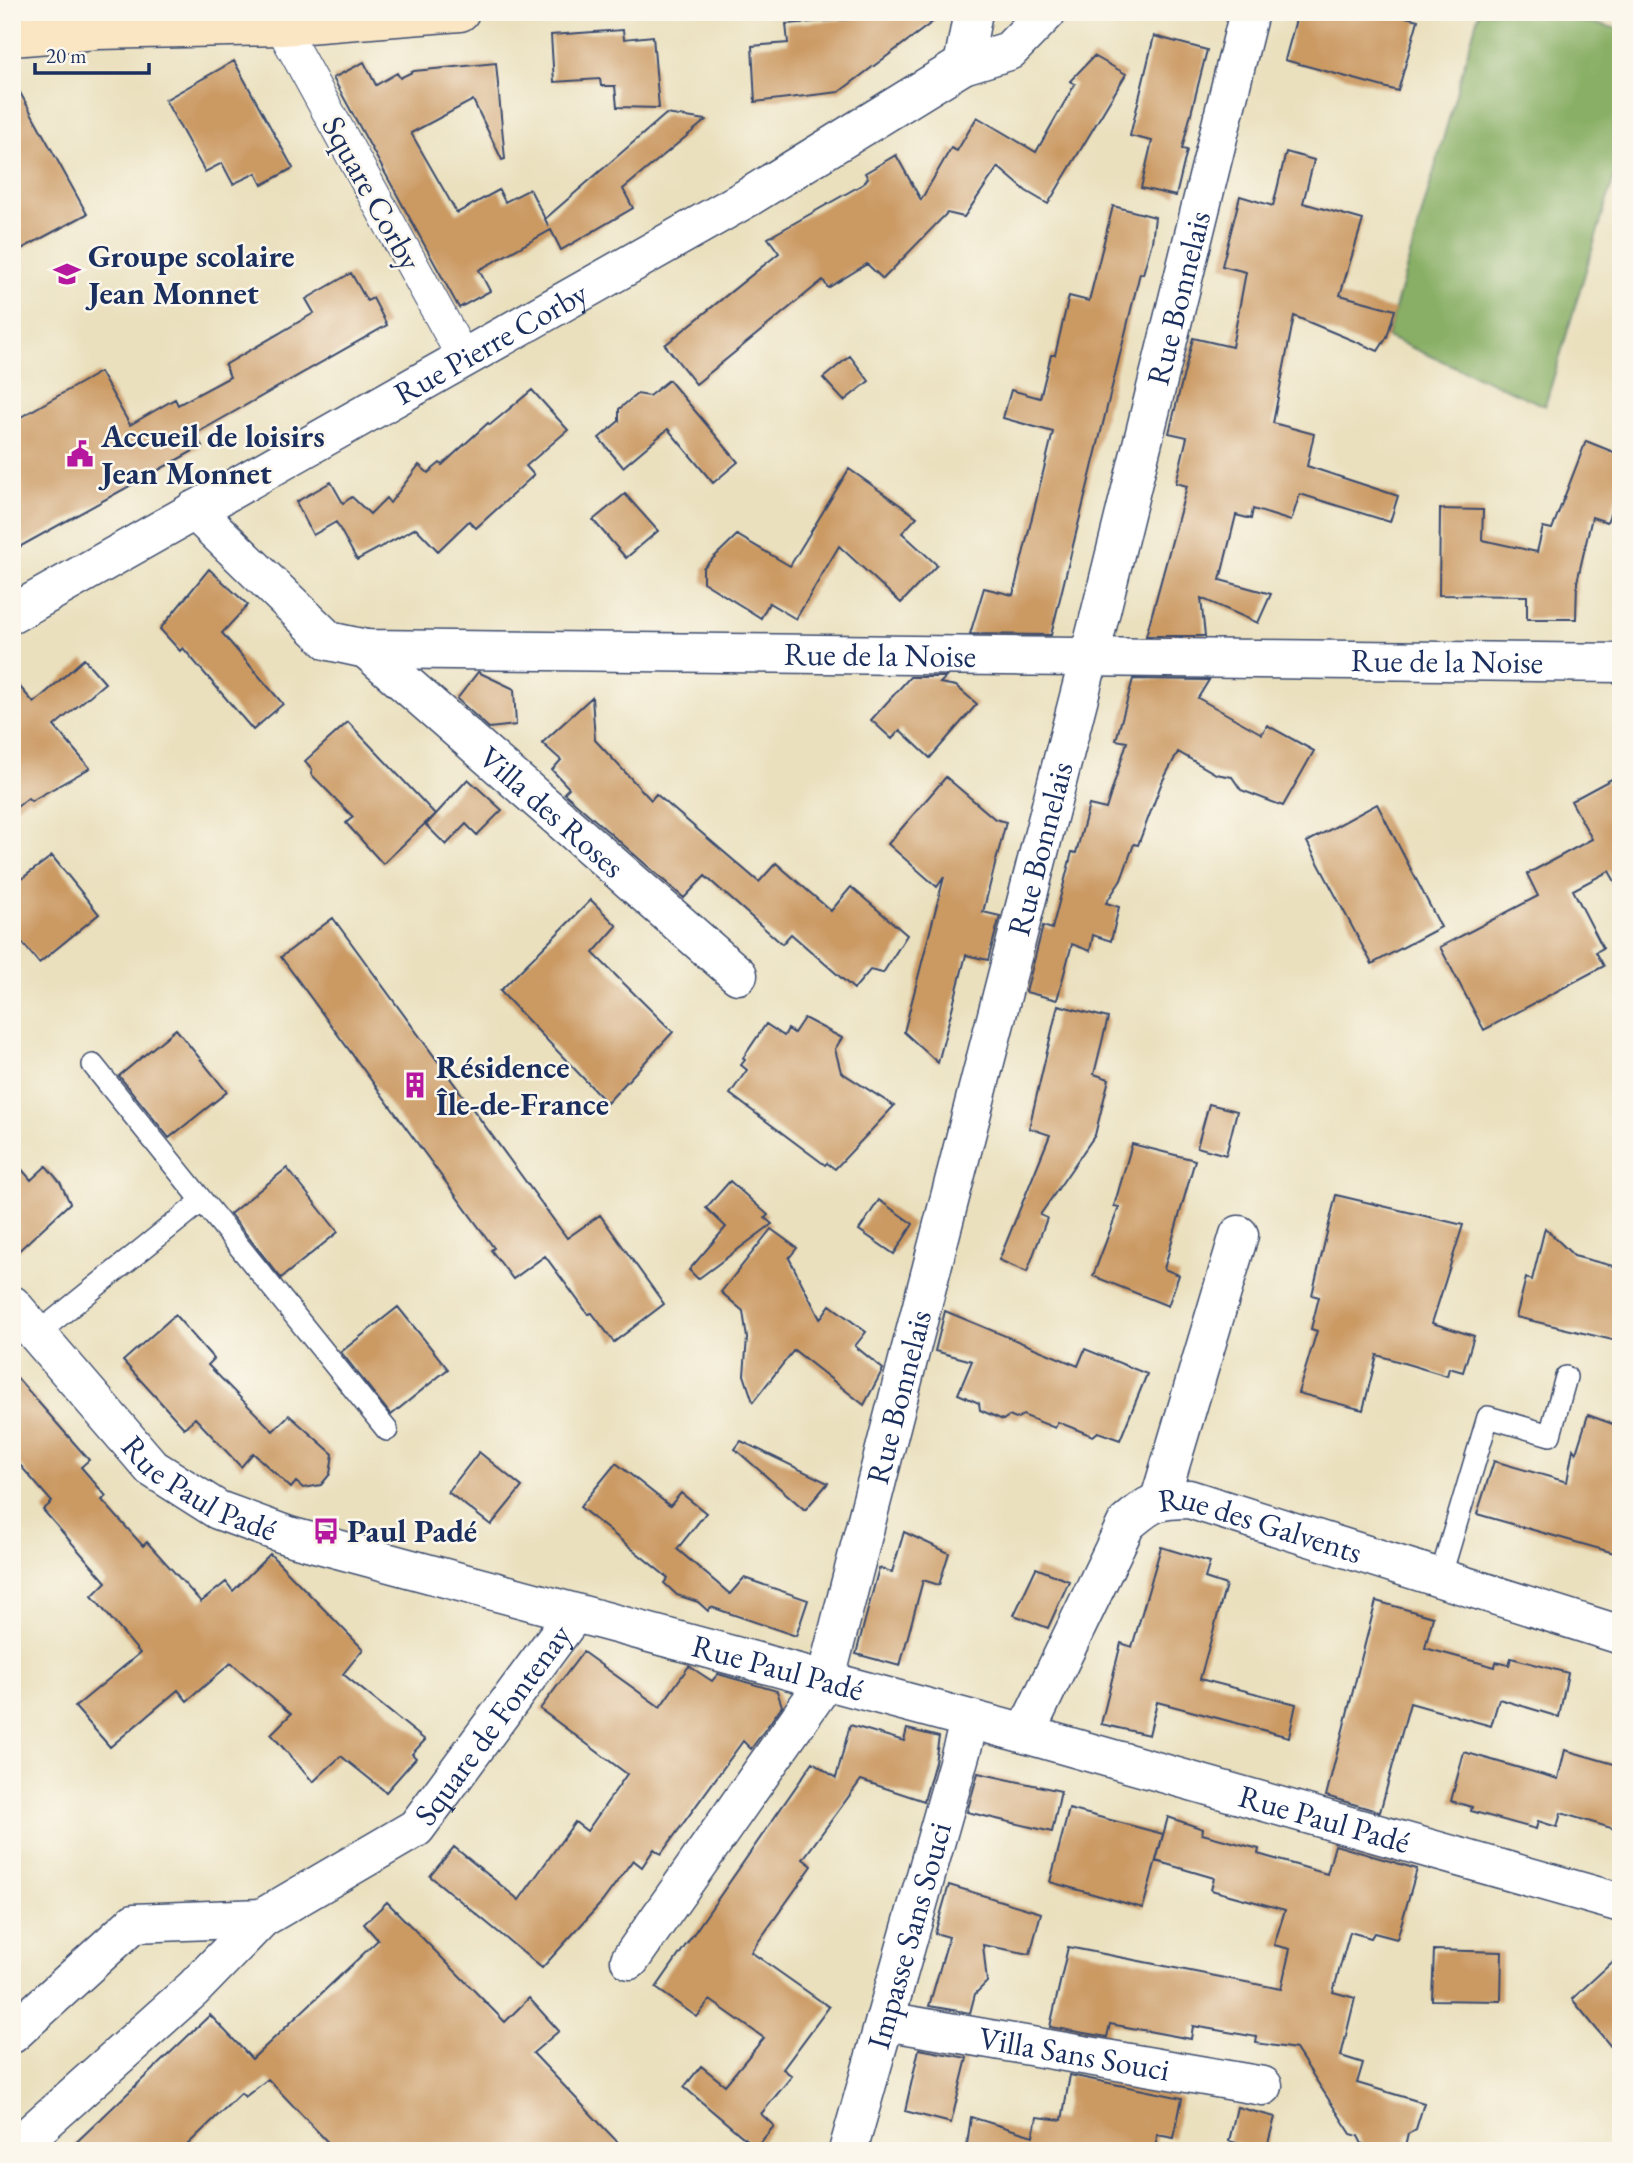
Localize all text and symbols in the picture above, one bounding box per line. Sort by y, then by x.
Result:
scale bar [35,32,149,76]
text: 20 m [46,42,87,69]
street label: Square Corby [312,109,432,278]
street label: Rue Bonnelais [1137,206,1220,390]
place label: Groupe scolaire Jean Monnet [85,235,295,314]
school or university icon: Groupe scolaire Jean Monnet [52,259,82,289]
street label: Rue Pierre Corby [386,271,596,415]
place label: Accueil de loisirs Jean Monnet [98,415,325,494]
public building icon: Accueil de loisirs Jean Monnet [65,439,95,469]
street label: Rue de la Noise [784,633,976,677]
street label: Rue de la Noise [1351,639,1543,683]
street label: Villa des Roses [470,736,634,887]
street label: Rue Bonnelais [997,757,1082,940]
place label: Résidence Île-de-France [436,1046,609,1125]
building icon: Résidence Île-de-France [400,1070,430,1100]
street label: Rue Bonnelais [856,1305,941,1488]
street label: Rue Paul Padé [112,1426,282,1551]
street label: Rue des Galvents [1156,1477,1367,1573]
place label: Paul Padé [347,1510,477,1552]
bus stop icon: Paul Padé [311,1516,341,1546]
street label: Square de Fontenay [404,1615,581,1834]
street label: Rue Paul Padé [687,1624,868,1711]
street label: Rue Paul Padé [1234,1775,1415,1863]
street label: Impasse Sans Souci [857,1817,961,2054]
street label: Villa Sans Souci [976,2016,1173,2091]

